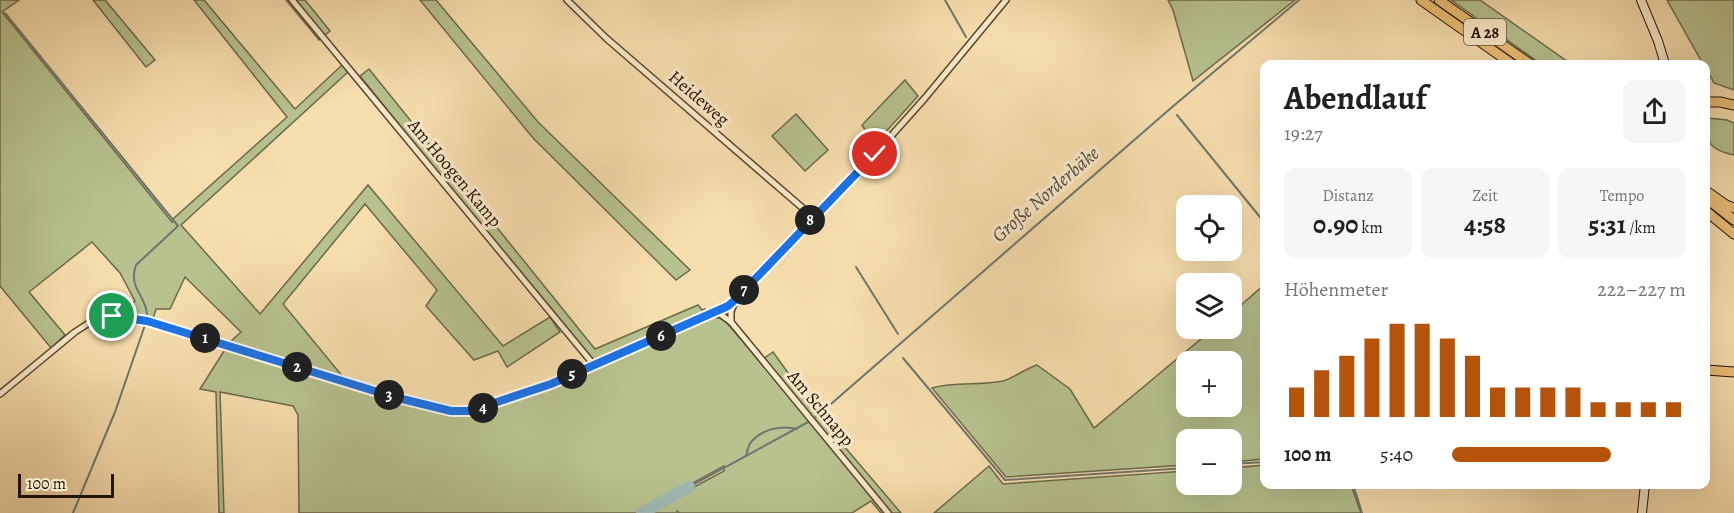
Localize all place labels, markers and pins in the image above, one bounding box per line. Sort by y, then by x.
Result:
pin [849,128,900,179]
pin: 8 [795,205,825,235]
pin: 7 [729,275,759,305]
pin [86,290,137,341]
pin: 6 [646,321,676,351]
pin: 1 [190,323,220,353]
pin: 2 [282,352,312,382]
pin: 5 [557,359,587,389]
pin: 3 [374,380,404,410]
pin: 4 [468,393,498,423]

